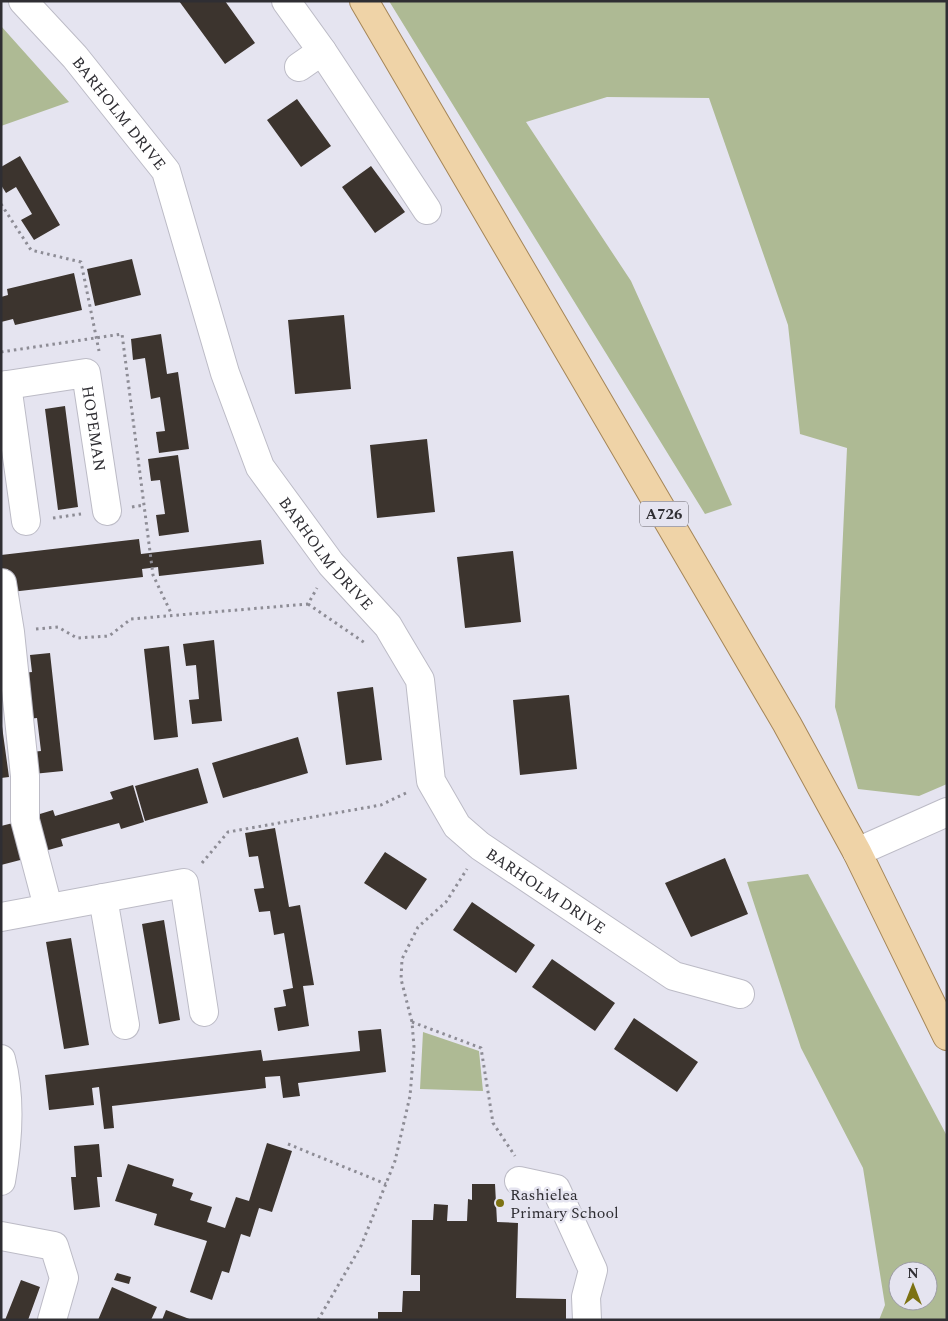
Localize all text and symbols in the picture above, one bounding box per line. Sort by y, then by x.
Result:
street label: BARHOLM DRIVE [66,51,172,176]
street label: HOPEMAN [75,384,112,473]
street label: BARHOLM DRIVE [273,492,379,616]
road number: A726 [640,502,688,526]
street label: BARHOLM DRIVE [481,842,610,940]
place label: Rashielea Primary School [510,1183,619,1225]
marker: Rashielea Primary School [494,1197,506,1209]
north arrow [888,1261,938,1311]
text: N [907,1263,919,1284]

